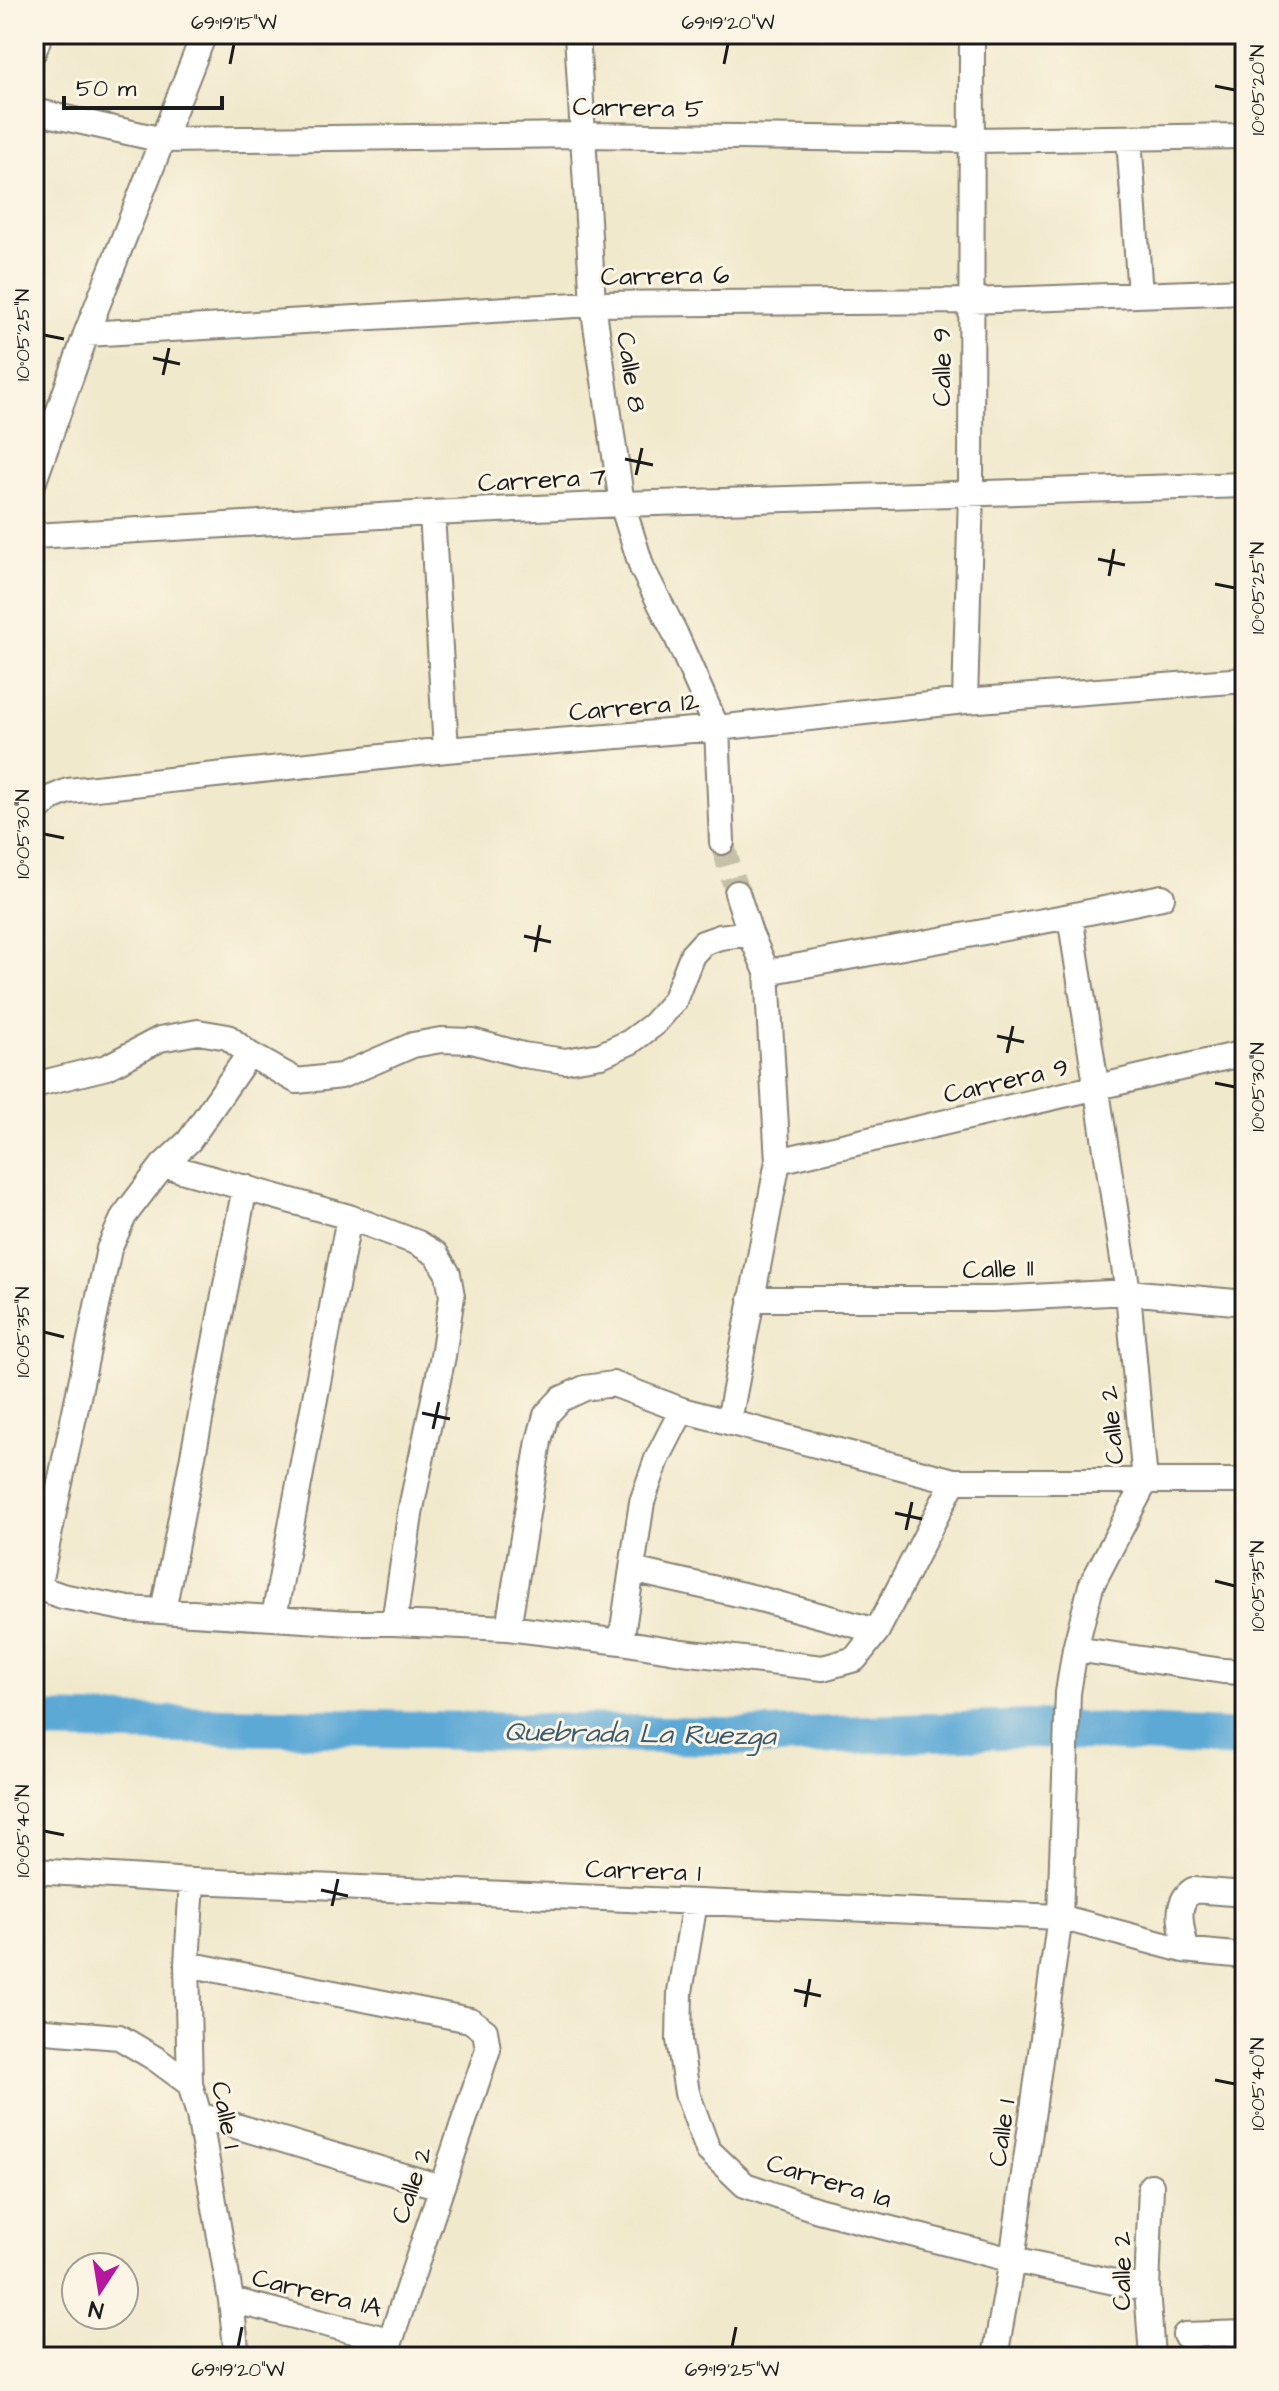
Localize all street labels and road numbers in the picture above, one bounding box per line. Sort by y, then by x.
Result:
street label: Carrera 5 [572,89,704,127]
street label: Carrera 6 [600,257,730,295]
street label: Calle 9 [924,327,960,407]
street label: Calle 8 [607,329,655,415]
street label: Carrera 7 [477,459,607,501]
street label: Carrera 12 [567,683,701,731]
street label: Carrera 9 [940,1049,1072,1113]
street label: Calle 11 [962,1250,1034,1288]
street label: Calle 2 [1091,1384,1133,1466]
street label: Carrera 1 [585,1851,701,1891]
street label: Calle 1 [202,2078,250,2152]
street label: Calle 1 [979,2097,1025,2169]
street label: Calle 2 [382,2142,442,2228]
street label: Carrera 1a [762,2145,896,2217]
street label: Calle 2 [1104,2231,1140,2311]
street label: Carrera 1A [248,2260,386,2327]

